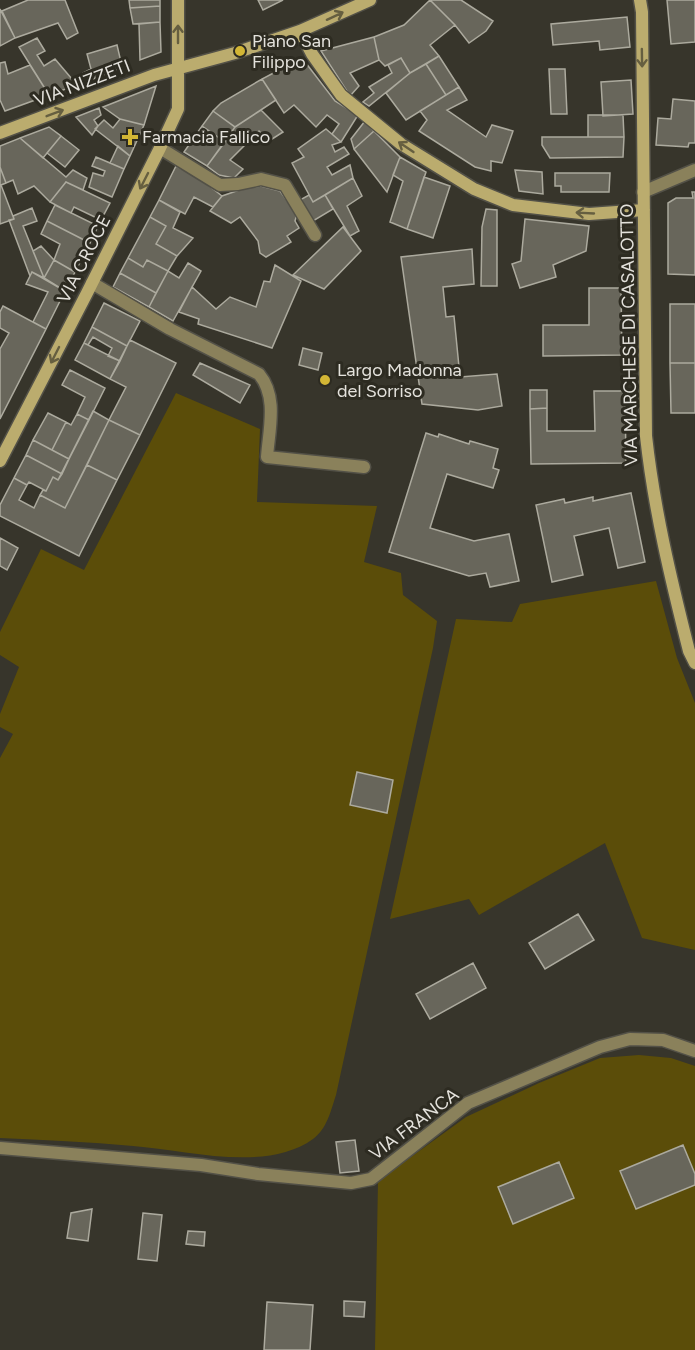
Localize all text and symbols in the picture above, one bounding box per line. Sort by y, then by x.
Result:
one-way arrow [326,10,344,22]
one-way arrow [172,24,184,44]
place label: Piano San Filippo [252,30,331,73]
marker: Piano San Filippo [233,44,247,58]
one-way arrow [636,48,648,68]
street label: VIA NIZZETI [31,55,133,111]
one-way arrow [45,106,63,117]
place label: Farmacia Fallico [142,126,270,148]
marker: Farmacia Fallico [123,130,137,144]
one-way arrow [398,140,415,153]
one-way arrow [137,172,149,190]
street label: VIA MARCHESE DI CASALOTTO [616,203,642,467]
one-way arrow [576,207,596,218]
street label: VIA CROCE [52,211,116,307]
one-way arrow [49,346,61,363]
place label: Largo Madonna del Sorriso [337,359,462,402]
marker: Largo Madonna del Sorriso [318,373,332,387]
street label: VIA FRANCA [365,1083,463,1165]

